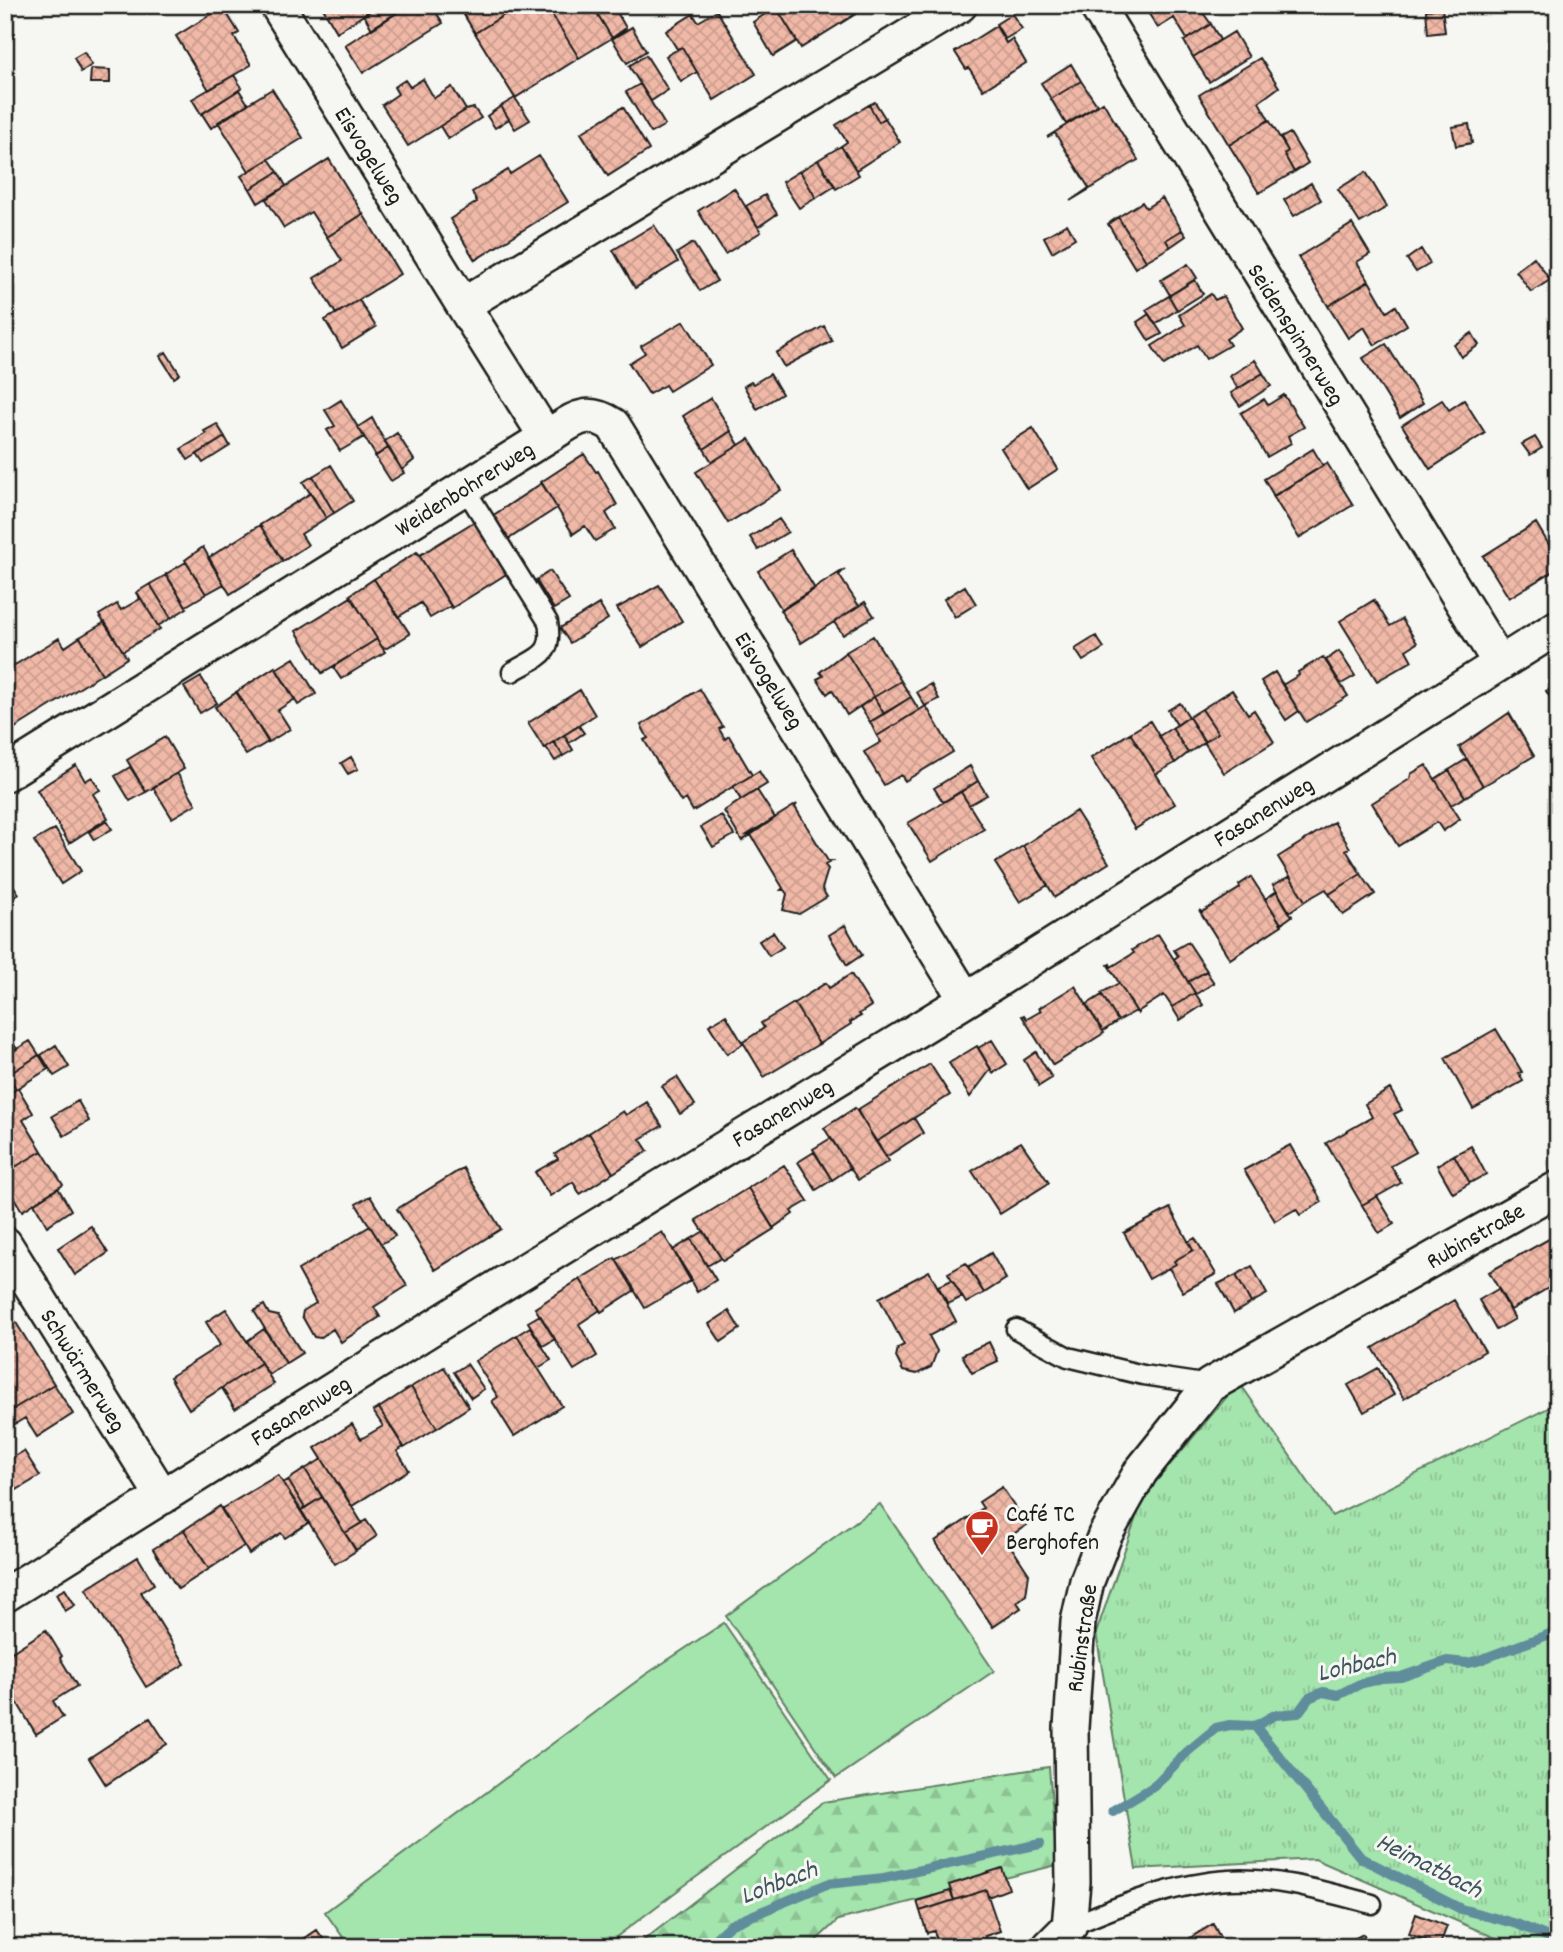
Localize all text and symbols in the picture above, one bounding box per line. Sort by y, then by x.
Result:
street label: Eisvogelweg [324,101,411,212]
street label: Seidenspinnerweg [1237,258,1352,413]
street label: Weidenbohrerweg [389,434,542,547]
street label: Eisvogelweg [724,626,811,737]
street label: Fasanenweg [1208,769,1321,858]
street label: Fasanenweg [727,1071,841,1158]
street label: Rubinstraße [1421,1196,1532,1280]
street label: Schwärmerweg [30,1303,133,1440]
street label: Fasanenweg [245,1368,358,1457]
place label: Café TC Berghofen [1006,1499,1099,1561]
cafe icon: Café TC Berghofen [963,1508,1001,1557]
street label: Rubinstraße [1060,1582,1108,1695]
water label: Lohbach [1314,1639,1401,1693]
water label: Heimatbach [1369,1825,1489,1910]
water label: Lohbach [735,1852,824,1916]

